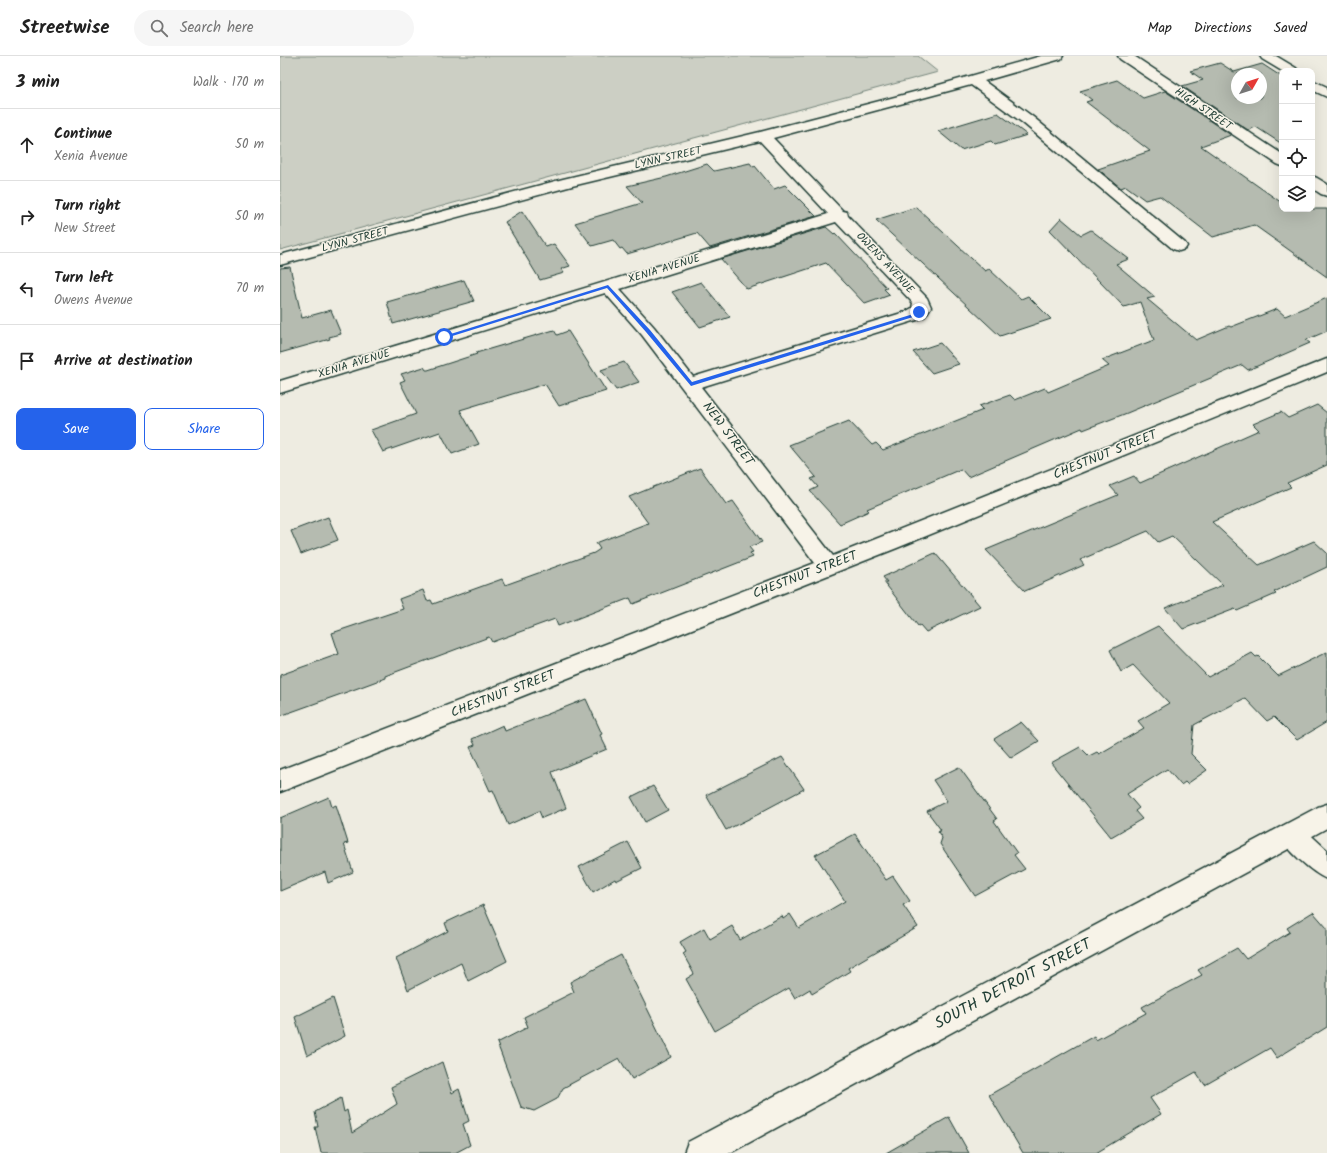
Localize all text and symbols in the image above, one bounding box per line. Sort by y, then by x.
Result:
search box [134,10,414,46]
text: Streetwise [20,13,110,43]
text: Search here [180,16,254,40]
icon: search [148,17,170,39]
text: Map [1147,17,1172,39]
text: Directions [1194,17,1252,39]
text: Saved [1274,17,1307,39]
north arrow [1231,68,1267,104]
map controls [1279,68,1315,212]
button: + [1279,68,1315,104]
text: 3 min [16,69,60,96]
text: Walk · 170 m [193,72,264,93]
street label: HIGH STREET [1171,83,1236,136]
button: − [1279,104,1315,140]
text: Continue [54,122,112,146]
icon: ahead [16,134,38,156]
text: 50 m [235,134,264,155]
button: locate [1279,140,1315,176]
street label: LYNN STREET [633,141,704,174]
text: Xenia Avenue [54,146,128,167]
button: layers [1279,176,1315,212]
text: Turn right [54,194,121,218]
icon: right [16,206,38,228]
text: 50 m [235,206,264,227]
text: New Street [54,218,116,239]
street label: LYNN STREET [320,222,392,258]
street label: OWENS AVENUE [852,228,919,298]
street label: XENIA AVENUE [626,249,703,289]
text: Turn left [54,266,114,290]
icon: left [16,278,38,300]
text: 70 m [236,278,264,299]
text: Owens Avenue [54,290,133,311]
route end [910,303,928,321]
route start [435,328,453,346]
street label: XENIA AVENUE [316,344,393,384]
text: Arrive at destination [54,349,193,373]
icon: arrive [16,350,38,372]
street label: NEW STREET [697,398,760,471]
button: Save [16,408,136,450]
button: Share [144,408,264,450]
street label: CHESTNUT STREET [1050,424,1161,485]
street label: CHESTNUT STREET [750,545,861,605]
street label: CHESTNUT STREET [448,664,559,724]
street label: SOUTH DETROIT STREET [930,931,1097,1036]

